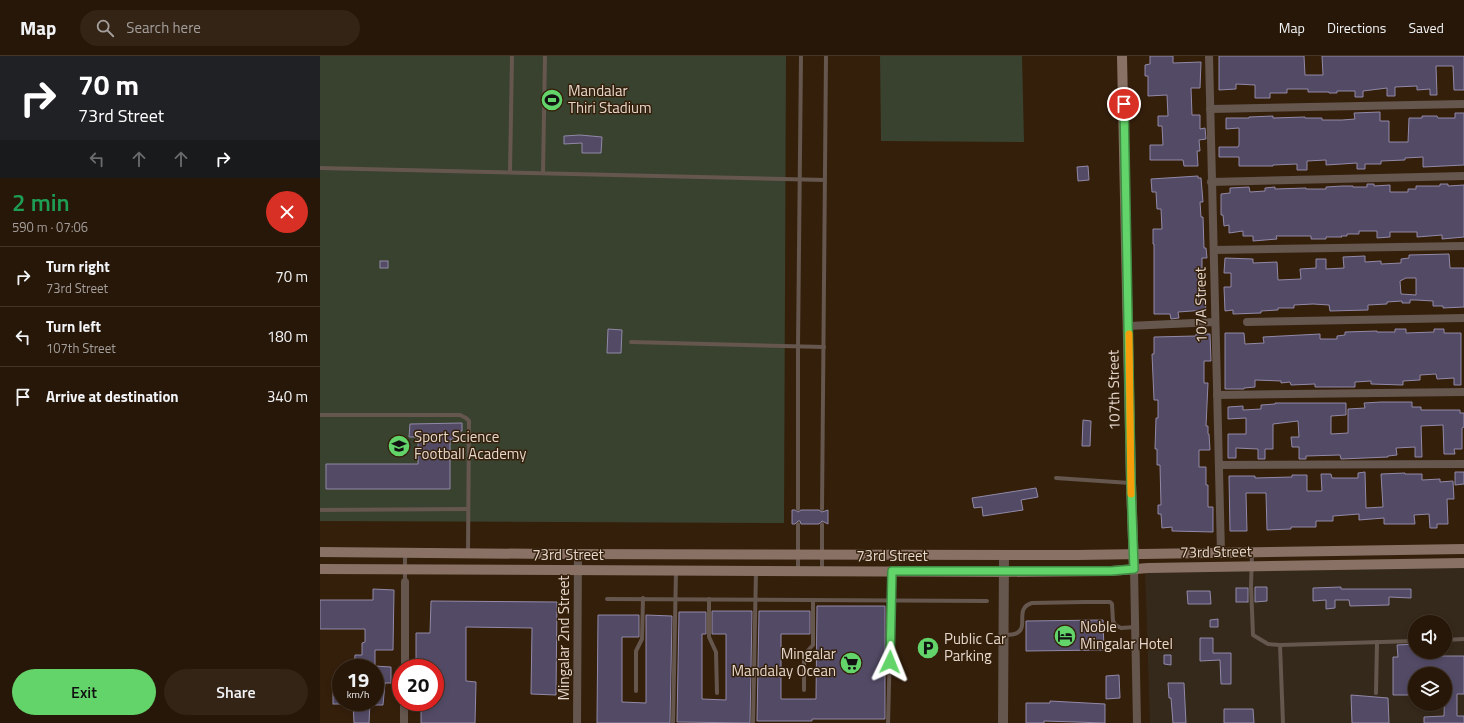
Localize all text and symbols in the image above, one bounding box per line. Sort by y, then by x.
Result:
search box [80,10,360,46]
text: Map [20,13,56,42]
text: Search here [126,16,201,39]
icon: search [94,17,116,39]
text: Map [1279,17,1305,38]
text: Directions [1327,17,1386,38]
text: Saved [1408,17,1444,38]
text: 70 m [78,63,139,106]
icon: right [12,72,64,124]
place label: Mandalar Thiri Stadium [568,79,652,119]
sports icon: Mandalar Thiri Stadium [539,87,565,113]
pin [1107,87,1141,121]
icon: arrive [1113,93,1135,115]
text: 73rd Street [78,102,164,129]
icon: left [86,148,108,170]
icon: ahead [128,148,150,170]
icon: ahead [170,148,192,170]
icon: right [212,148,234,170]
text: 2 min [12,184,70,220]
button: close [266,191,308,233]
text: 590 m · 07:06 [12,217,88,237]
text: Turn right [46,255,110,278]
text: 70 m [275,265,308,288]
icon: right [12,266,34,288]
street label: 107A Street [1188,266,1213,343]
text: 73rd Street [46,278,108,298]
text: Turn left [46,315,101,338]
text: 180 m [267,325,308,348]
icon: left [12,326,34,348]
text: 107th Street [46,338,116,358]
street label: 107th Street [1101,349,1126,430]
text: Arrive at destination [46,385,179,408]
text: 340 m [267,385,308,408]
icon: arrive [12,386,34,408]
place label: Sport Science Football Academy [414,425,526,465]
school or university icon: Sport Science Football Academy [386,433,412,459]
street label: 73rd Street [1180,539,1253,564]
street label: 73rd Street [532,543,605,566]
street label: 73rd Street [856,544,929,567]
street label: Mingalar 2nd Street [552,575,575,701]
place label: Noble Mingalar Hotel [1080,615,1173,655]
map controls [1408,615,1452,711]
button: sound [1408,615,1452,659]
hotel icon: Noble Mingalar Hotel [1052,623,1078,649]
place label: Public Car Parking [944,627,1006,667]
parking icon: Public Car Parking [915,635,941,661]
position arrow [869,641,911,683]
place label: Mingalar Mandalay Ocean [731,642,836,682]
supermarket icon: Mingalar Mandalay Ocean [838,650,864,676]
speed limit sign: 20 [392,659,444,711]
text: 19 [347,664,369,695]
button: layers [1408,667,1452,711]
button: Exit [12,669,156,715]
button: Share [164,669,308,715]
text: km/h [347,687,369,702]

